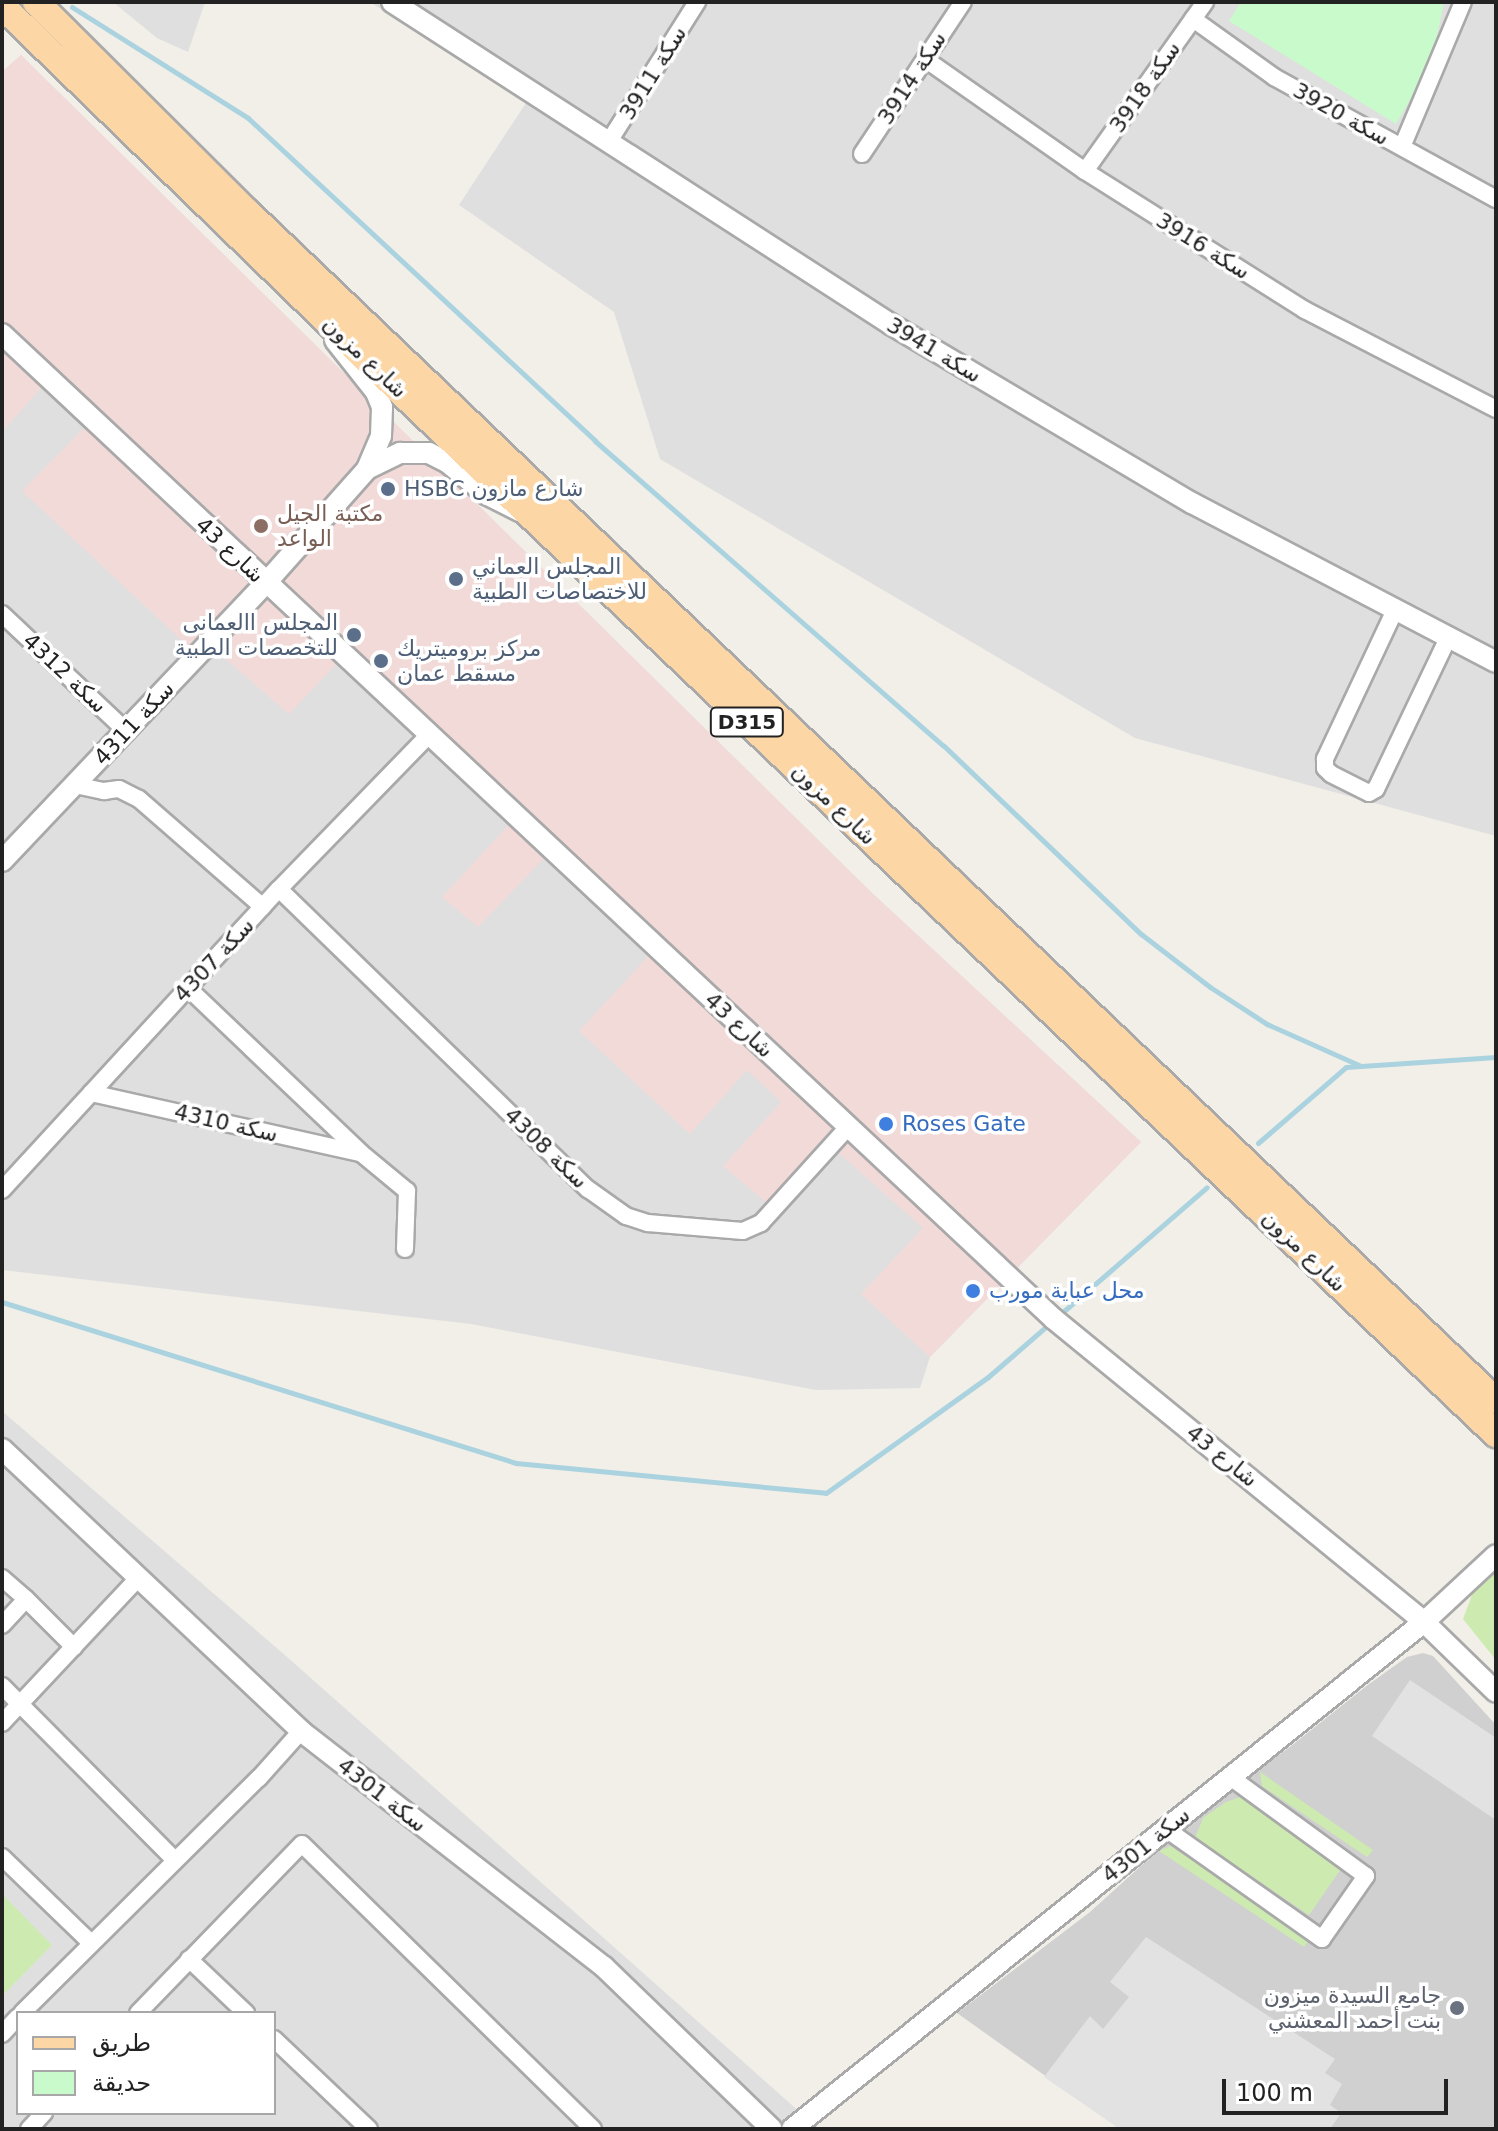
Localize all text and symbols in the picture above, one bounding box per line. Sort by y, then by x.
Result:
street label: سكة 3911 [614,21,692,125]
street label: سكة 3914 [872,27,952,129]
street label: سكة 3918 [1104,36,1186,138]
street label: سكة 3920 [1289,77,1393,151]
street label: سكة 3916 [1151,207,1255,285]
street label: شارع مزون [317,310,413,404]
street label: سكة 3941 [882,312,986,388]
place label: HSBC شارع مازون [404,476,583,502]
marker: HSBC شارع مازون [379,480,397,498]
place label: مكتبة الجيل الواعد [277,500,383,552]
street label: شارع 43 [190,512,270,588]
marker: مكتبة الجيل الواعد [252,517,270,535]
place label: المجلس العماني للاختصاصات الطبية [472,553,647,604]
marker: المجلس العماني للاختصاصات الطبية [447,570,465,588]
place label: المجلس االعمانى للتخصصات الطبية [175,609,338,660]
marker: المجلس االعمانى للتخصصات الطبية [345,626,363,644]
street label: سكة 4312 [17,627,113,719]
place label: مركز بروميتريك مسقط عمان [397,635,541,686]
marker: مركز بروميتريك مسقط عمان [372,652,390,670]
street label: سكة 4311 [88,675,180,771]
road number: D315 [709,706,785,738]
street label: شارع مزون [786,757,882,851]
street label: سكة 4307 [168,912,260,1008]
street label: شارع 43 [699,987,779,1063]
street label: سكة 4310 [172,1098,280,1148]
street label: سكة 4308 [499,1102,593,1194]
place label: Roses Gate [902,1111,1026,1137]
marker: Roses Gate [877,1115,895,1133]
street label: شارع مزون [1256,1204,1352,1298]
place label: محل عباية مورب [989,1278,1145,1304]
marker: محل عباية مورب [964,1282,982,1300]
street label: شارع 43 [1181,1419,1263,1493]
street label: سكة 4301 [332,1752,432,1838]
street label: سكة 4301 [1097,1802,1195,1888]
place label: جامع السيدة ميزون بنت أحمد المعشني [1264,1982,1441,2034]
marker: جامع السيدة ميزون بنت أحمد المعشني [1448,1999,1466,2017]
legend [16,2011,276,2115]
text: طريق [92,2029,151,2057]
scale bar [1226,2063,1452,2113]
text: حديقة [92,2069,151,2097]
text: 100 m [1236,2079,1313,2107]

